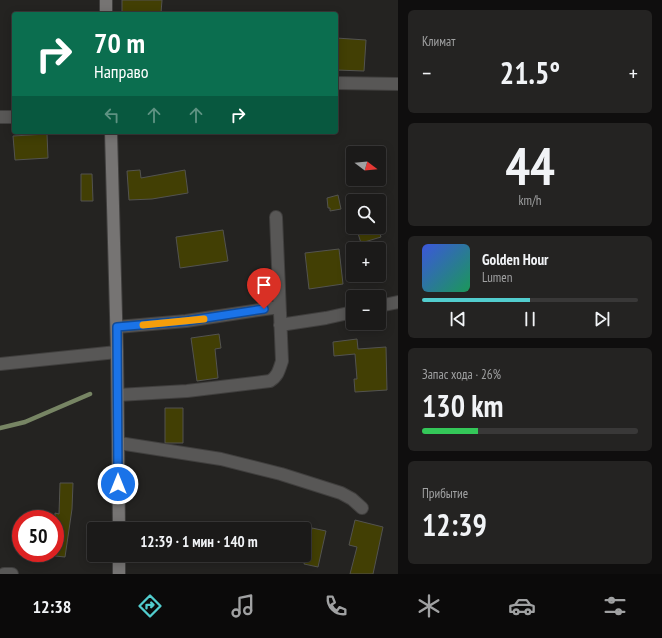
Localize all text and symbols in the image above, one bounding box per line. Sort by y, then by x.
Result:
text: 70 m [94,24,145,61]
icon: right [28,28,80,80]
text: Климат [422,33,455,50]
text: 21.5° [500,53,560,92]
text: − [422,59,431,87]
text: + [629,59,638,87]
text: Направо [94,60,149,83]
icon: left [101,104,123,126]
icon: ahead [143,104,165,126]
icon: ahead [185,104,207,126]
icon: right [227,104,249,126]
text: 44 [505,132,555,199]
north arrow [346,146,386,186]
map controls [346,146,386,330]
text: km/h [518,192,542,209]
button: search [346,194,386,234]
button: + [346,242,386,282]
text: Golden Hour [482,250,549,269]
pin [247,268,281,309]
text: Lumen [482,269,512,286]
icon: arrive [253,274,275,296]
button: − [346,290,386,330]
icon: previous [447,308,469,330]
icon: pause [519,308,541,330]
icon: next [591,308,613,330]
text: Запас хода · 26% [422,366,501,383]
text: 130 km [422,386,503,425]
position arrow [97,463,139,505]
text: Прибытие [422,485,468,502]
text: 12:39 [422,505,487,544]
speed limit sign: 50 [12,510,64,562]
text: 12:39 · 1 мин · 140 m [140,532,258,551]
icon: directions [136,592,164,620]
icon: music [229,592,257,620]
icon: phone [322,592,350,620]
icon: climate [415,592,443,620]
icon: car [508,592,536,620]
icon: filters [601,592,629,620]
text: 12:38 [33,595,71,618]

